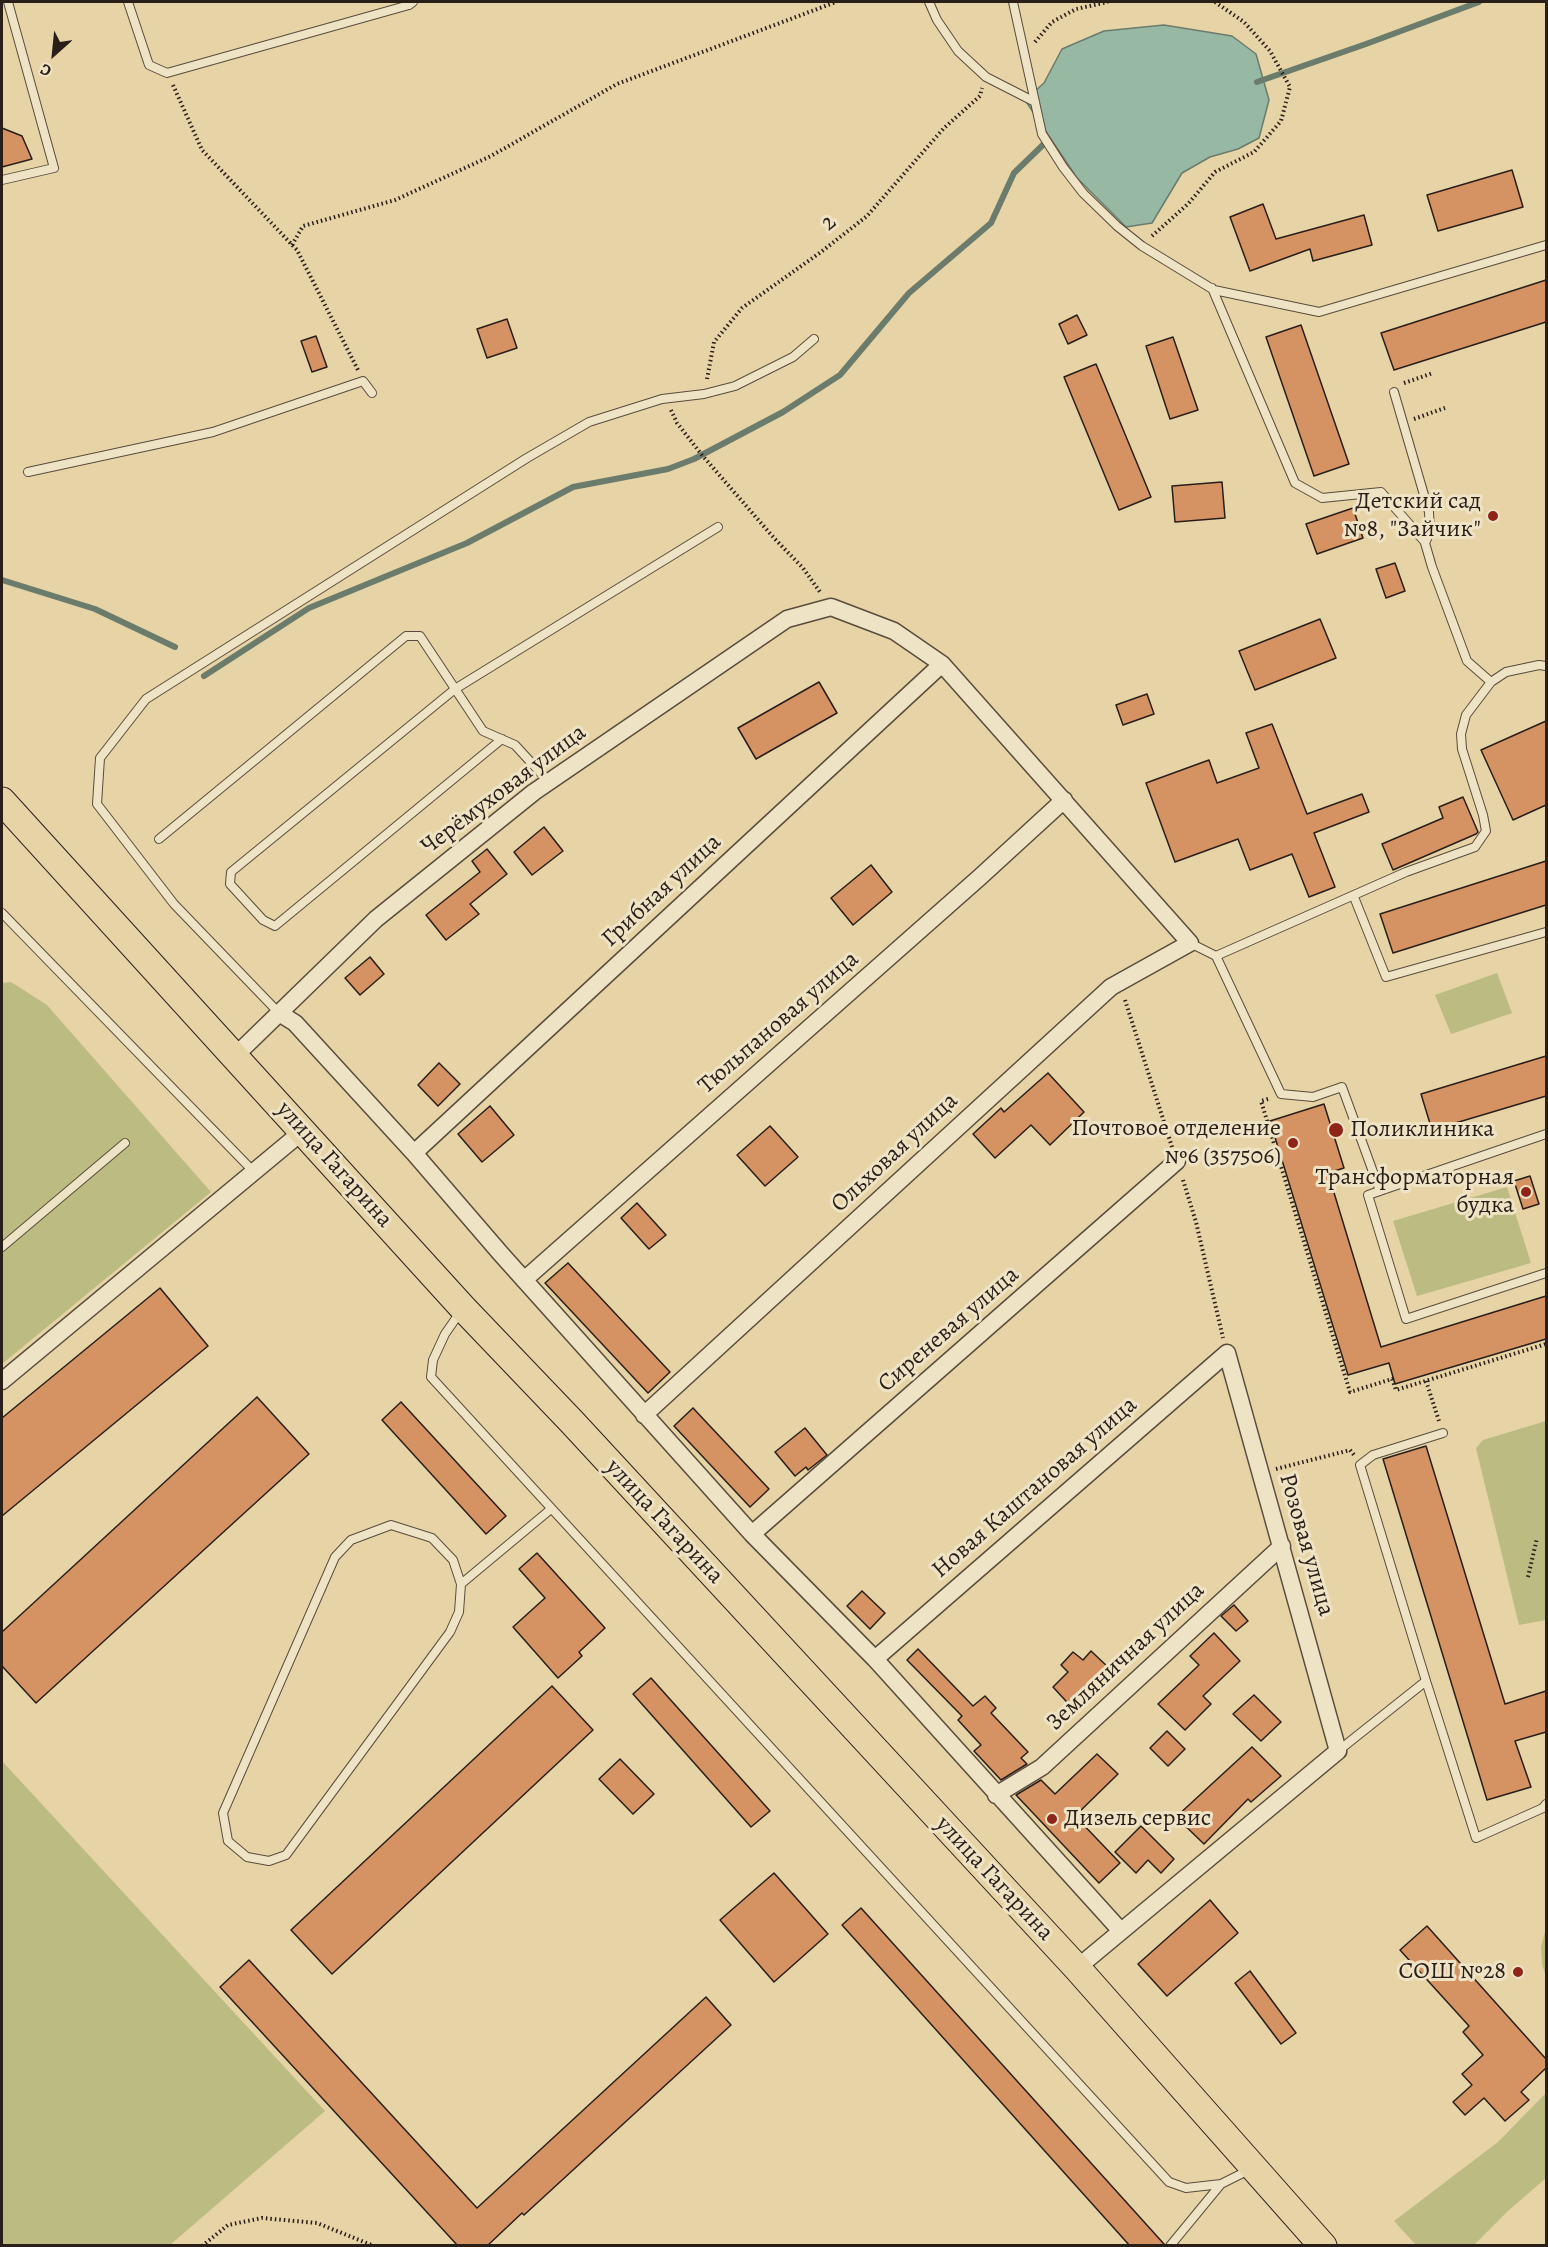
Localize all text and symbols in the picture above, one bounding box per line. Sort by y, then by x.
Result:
north arrow [24,24,84,84]
text: С [36,58,55,82]
street label: 2 [816,208,842,238]
place label: Детский сад №8, "Зайчик" [1344,488,1481,544]
marker: Детский сад №8, "Зайчик" [1486,509,1500,523]
street label: Черёмуховая улица [416,719,592,861]
street label: Грибная улица [596,828,728,954]
street label: Тюльпановая улица [693,945,865,1101]
street label: Ольховая улица [826,1087,964,1219]
street label: улица Гагарина [270,1096,398,1234]
place label: Почтовое отделение №6 (357506) [1071,1115,1281,1171]
place label: Поликлиника [1350,1116,1494,1144]
marker: Поликлиника [1327,1121,1345,1139]
marker: Почтовое отделение №6 (357506) [1286,1136,1300,1150]
place label: Трансформаторная будка [1315,1164,1514,1220]
marker: Трансформаторная будка [1519,1185,1533,1199]
street label: Сиреневая улица [873,1261,1025,1399]
street label: Новая Каштановая улица [927,1391,1143,1585]
street label: улица Гагарина [599,1454,729,1590]
street label: Розовая улица [1272,1470,1340,1620]
street label: Земляничная улица [1041,1577,1211,1737]
place label: Дизель сервис [1064,1805,1211,1833]
street label: улица Гагарина [929,1811,1059,1947]
marker: Дизель сервис [1045,1812,1059,1826]
place label: СОШ №28 [1398,1958,1506,1986]
marker: СОШ №28 [1511,1965,1525,1979]

